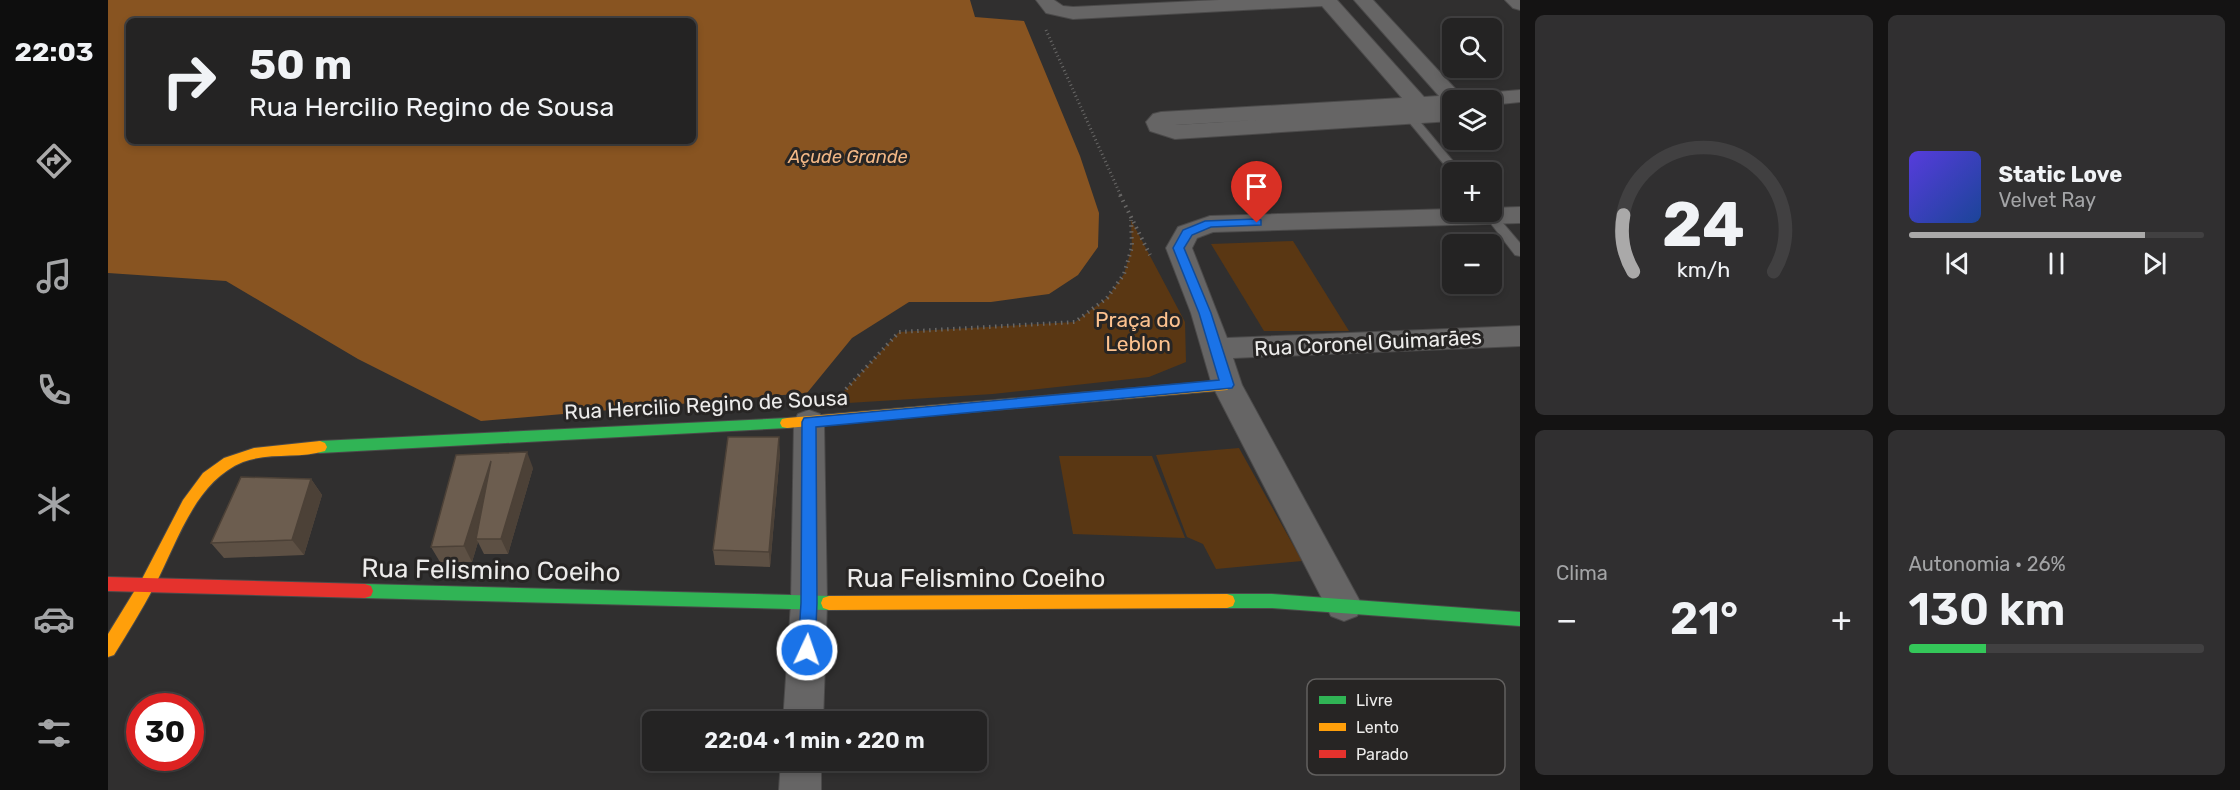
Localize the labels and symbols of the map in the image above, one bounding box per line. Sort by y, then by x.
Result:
water label: Açude Grande [787,146,908,168]
pin [1231,161,1282,223]
park label: Praça do Leblon [1095,307,1181,356]
street label: Rua Coronel Guimarāes [1254,324,1482,361]
street label: Rua Hercilio Regino de Sousa [563,385,848,424]
street label: Rua Felismino Coeiho [361,553,621,588]
street label: Rua Felismino Coeiho [846,563,1106,594]
position arrow [775,618,839,682]
legend [1307,679,1505,775]
text: Livre [1356,691,1393,710]
speed limit sign: 30 [126,693,204,771]
text: Lento [1356,718,1399,737]
text: Parado [1356,745,1408,764]

